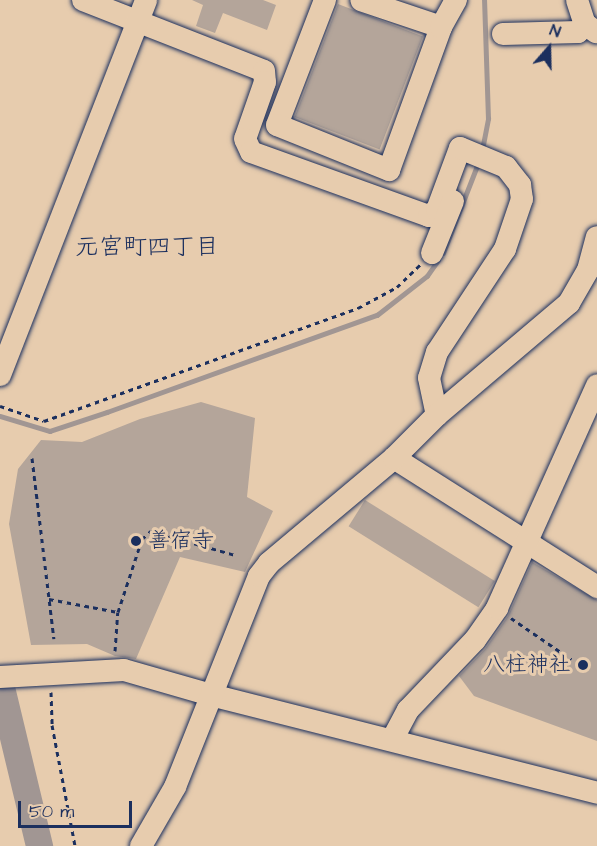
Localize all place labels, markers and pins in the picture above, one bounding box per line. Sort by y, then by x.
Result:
place label: 善宿寺 [148,528,214,554]
marker: 善宿寺 [129,534,143,548]
place label: 八柱神社 [483,652,571,678]
marker: 八柱神社 [576,658,590,672]

